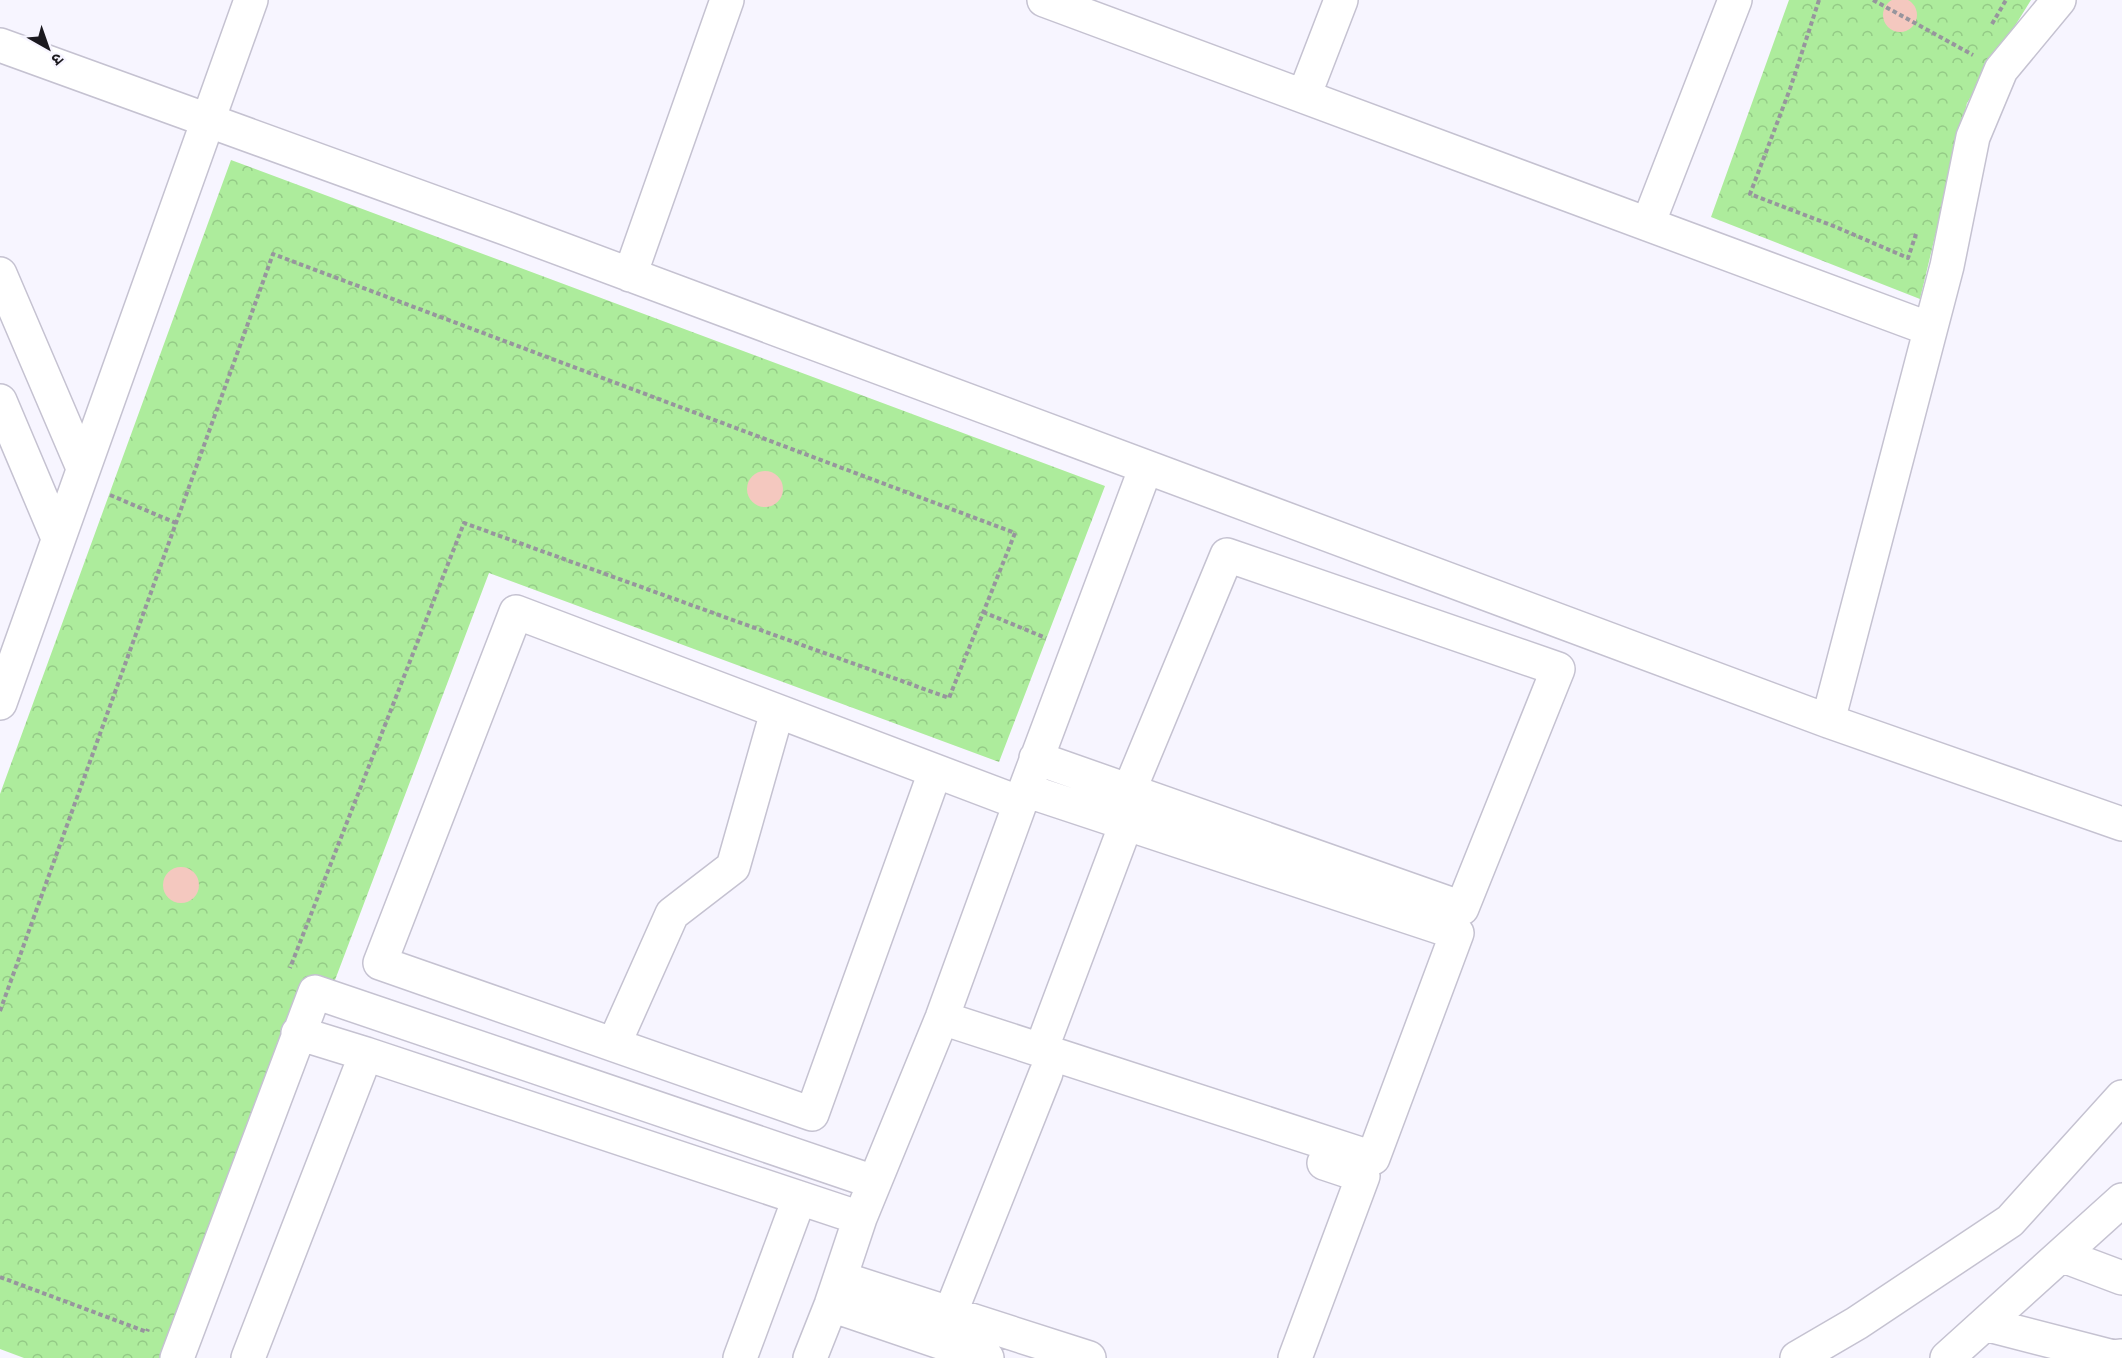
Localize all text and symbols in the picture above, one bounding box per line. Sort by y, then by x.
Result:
north arrow [18,18,78,78]
text: उ [48,50,66,69]

